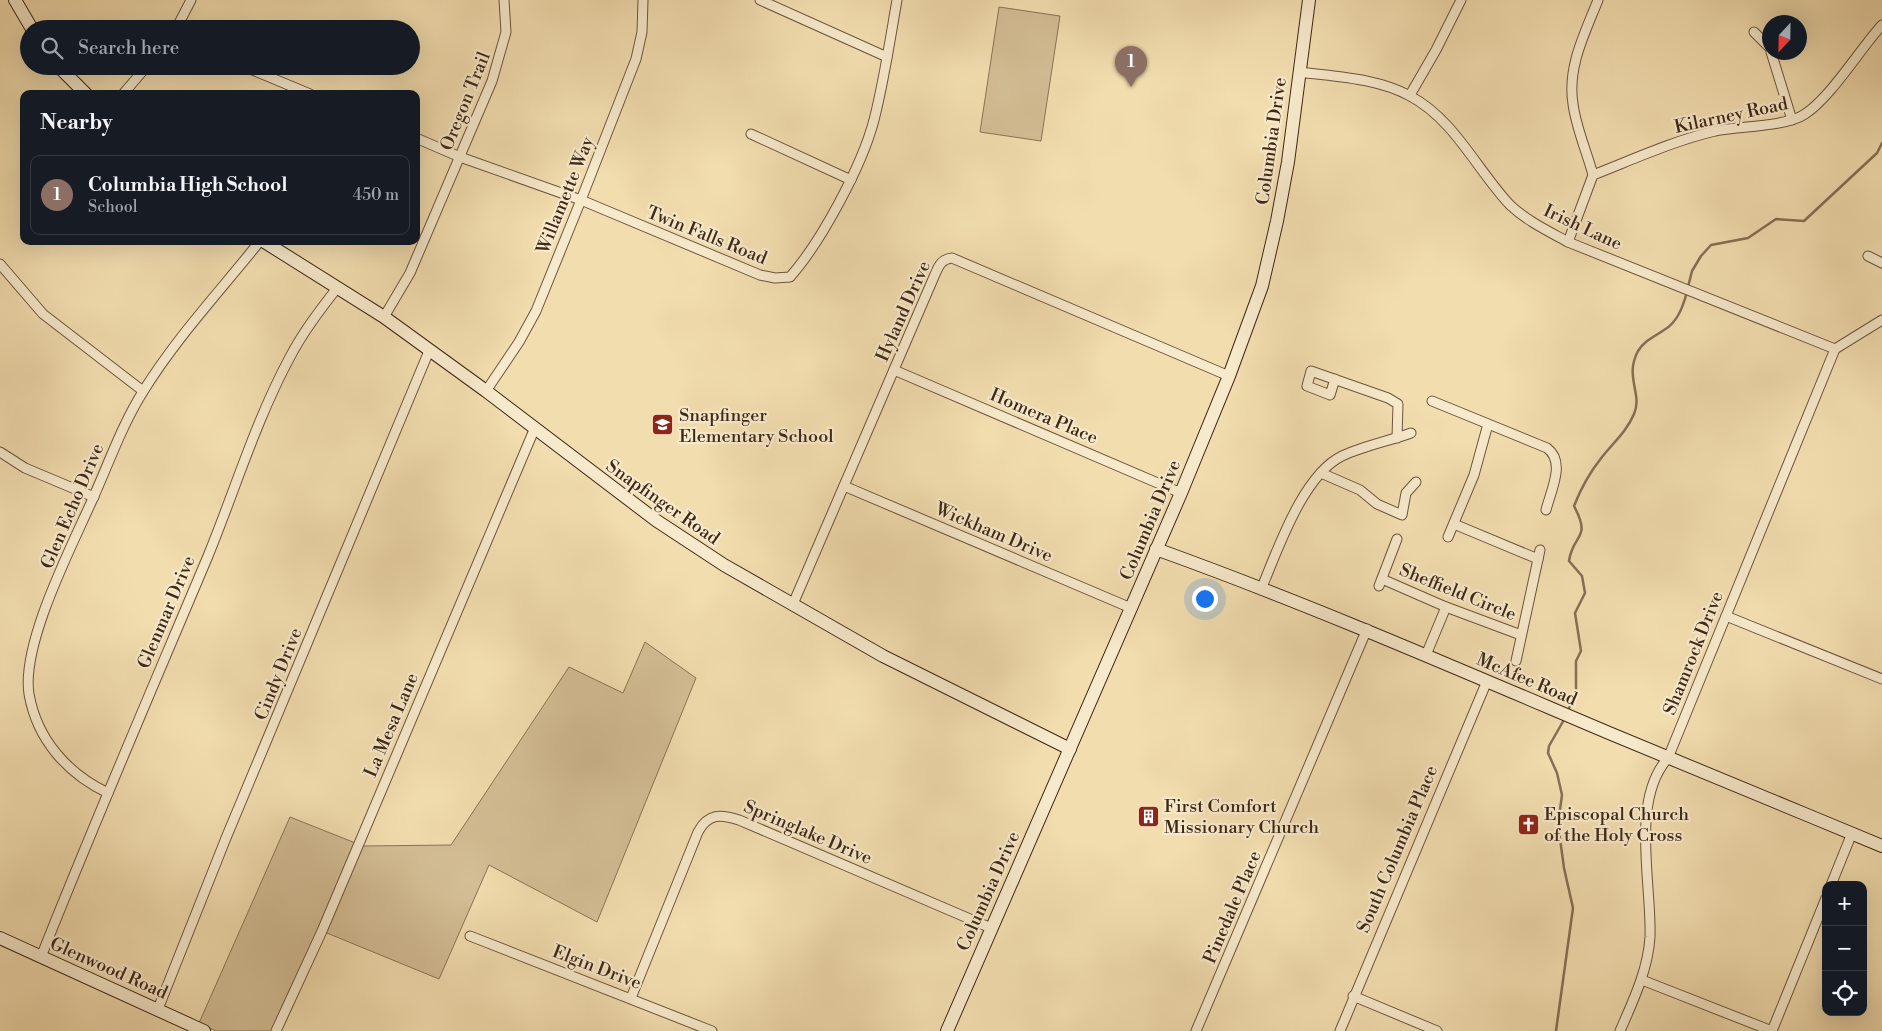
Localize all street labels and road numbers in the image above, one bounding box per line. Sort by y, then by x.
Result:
street label: Oregon Trail [435,48,496,154]
street label: Columbia Drive [1251,76,1292,206]
street label: Kilarney Road [1672,92,1791,139]
street label: Willamette Way [531,133,600,258]
street label: Irish Lane [1540,199,1626,256]
street label: Twin Falls Road [643,201,771,270]
street label: Hyland Drive [871,257,936,365]
street label: Homera Place [986,383,1101,449]
street label: Glen Echo Drive [36,440,109,572]
street label: Snapfinger Road [601,455,725,551]
street label: Columbia Drive [1115,456,1186,584]
street label: Wickham Drive [931,497,1056,568]
street label: Glenmar Drive [132,552,201,672]
street label: Sheffield Circle [1396,559,1520,626]
street label: Shamrock Drive [1658,588,1729,719]
street label: Cindy Drive [249,625,307,724]
street label: McAfee Road [1473,648,1581,711]
street label: La Mesa Lane [359,669,424,781]
street label: South Columbia Place [1352,762,1443,936]
street label: Springlake Drive [740,795,875,870]
street label: Columbia Drive [952,828,1025,955]
street label: Pinedale Place [1198,847,1267,967]
street label: Glenwood Road [46,932,172,1005]
street label: Elgin Drive [549,940,644,995]

